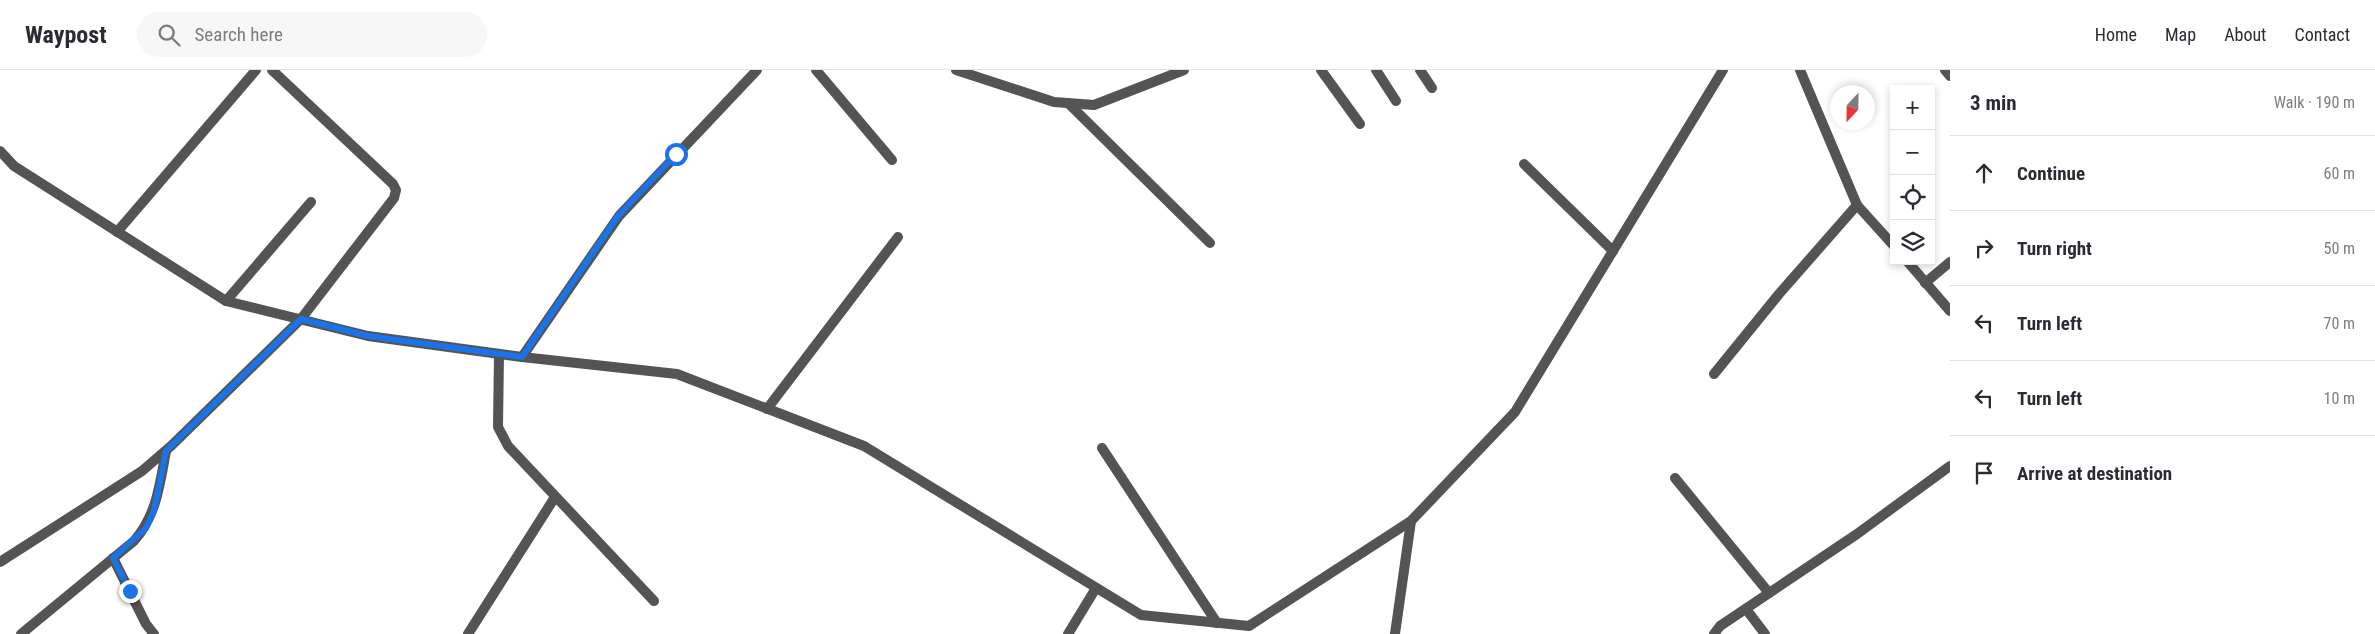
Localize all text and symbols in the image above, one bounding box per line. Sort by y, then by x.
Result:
search box [137,12,487,57]
text: Waypost [25,21,107,49]
icon: search [155,21,183,49]
text: Search here [195,23,283,46]
text: Home [2095,24,2137,45]
text: Map [2165,24,2196,45]
text: About [2224,24,2266,45]
text: Contact [2294,24,2350,45]
north arrow [1830,85,1875,130]
map controls [1890,85,1935,265]
button: + [1890,85,1935,130]
text: 3 min [1970,91,2017,115]
text: Walk · 190 m [2274,93,2355,112]
button: − [1890,130,1935,175]
route start [665,143,688,166]
icon: ahead [1970,159,1998,187]
text: Continue [2017,162,2085,185]
text: 60 m [2323,164,2355,183]
button: locate [1890,175,1935,220]
button: layers [1890,220,1935,265]
icon: right [1970,234,1998,262]
text: Turn right [2017,237,2092,260]
text: 50 m [2323,239,2355,258]
icon: left [1970,309,1998,337]
text: Turn left [2017,312,2082,335]
text: 70 m [2323,314,2355,333]
icon: left [1970,384,1998,412]
text: Turn left [2017,387,2082,410]
text: 10 m [2323,389,2355,408]
icon: arrive [1970,459,1998,487]
text: Arrive at destination [2017,462,2172,485]
route end [119,580,142,603]

